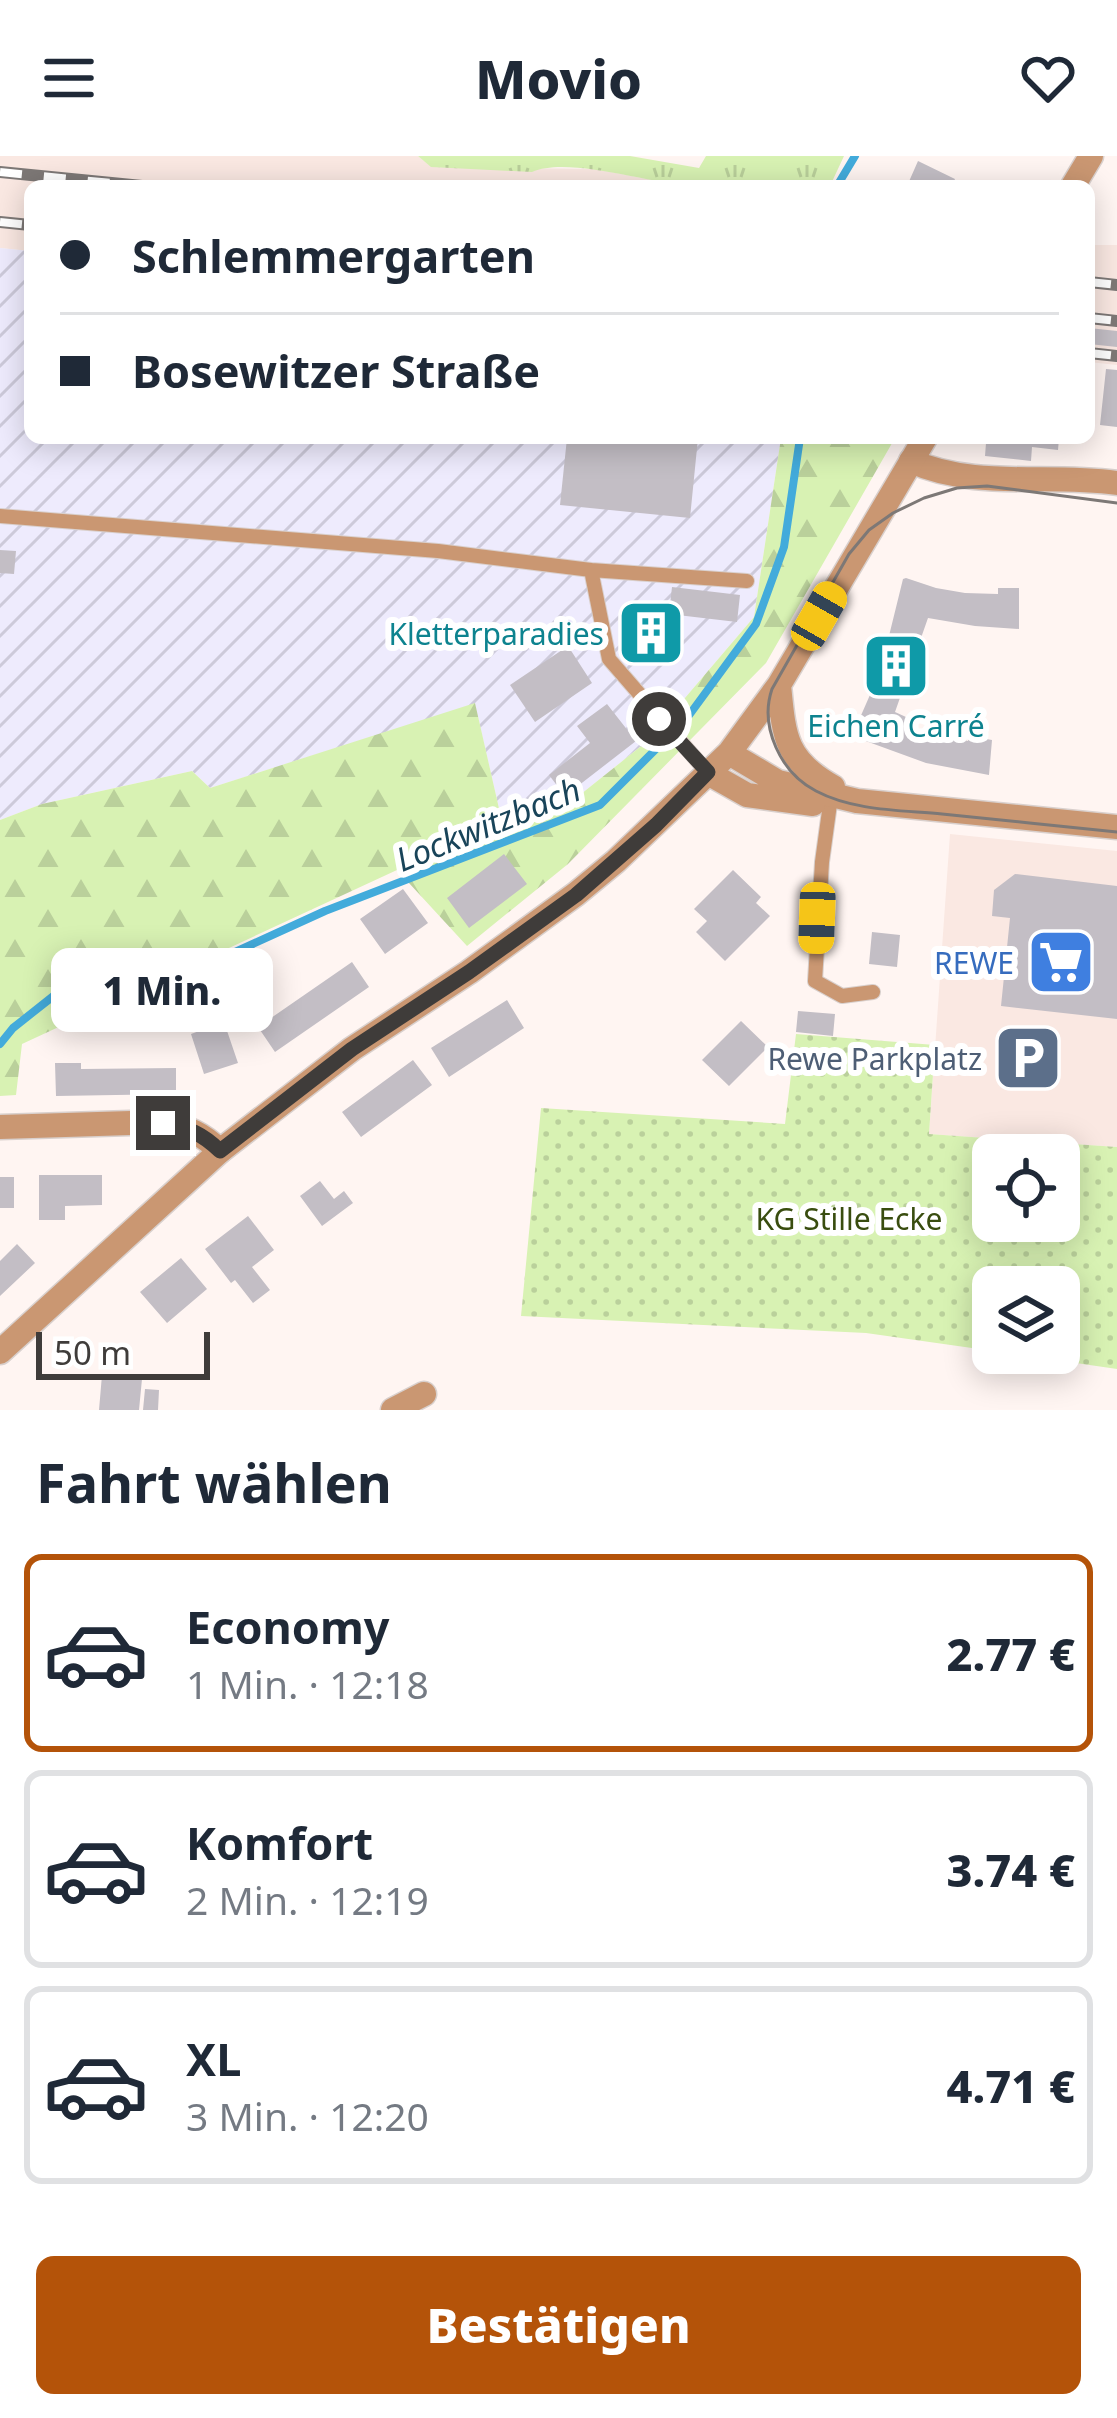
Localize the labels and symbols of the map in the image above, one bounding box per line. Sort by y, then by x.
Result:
car [785,576,853,656]
building icon: Kletterparadies [616,598,686,668]
place label: Kletterparadies [388,613,604,654]
building icon: Eichen Carré [861,631,931,701]
route start [632,692,686,746]
place label: Eichen Carré [807,705,985,746]
water label: Lockwitzbach [389,767,587,881]
car [798,881,836,955]
supermarket icon: REWE [1026,927,1096,997]
place label: REWE [934,942,1014,983]
callout: 1 Min. [52,949,274,1033]
parking icon: Rewe Parkplatz [993,1023,1063,1093]
place label: Rewe Parkplatz [767,1038,982,1079]
route end [136,1096,190,1150]
park label: KG Stille Ecke [756,1198,942,1239]
scale bar [36,1326,210,1379]

